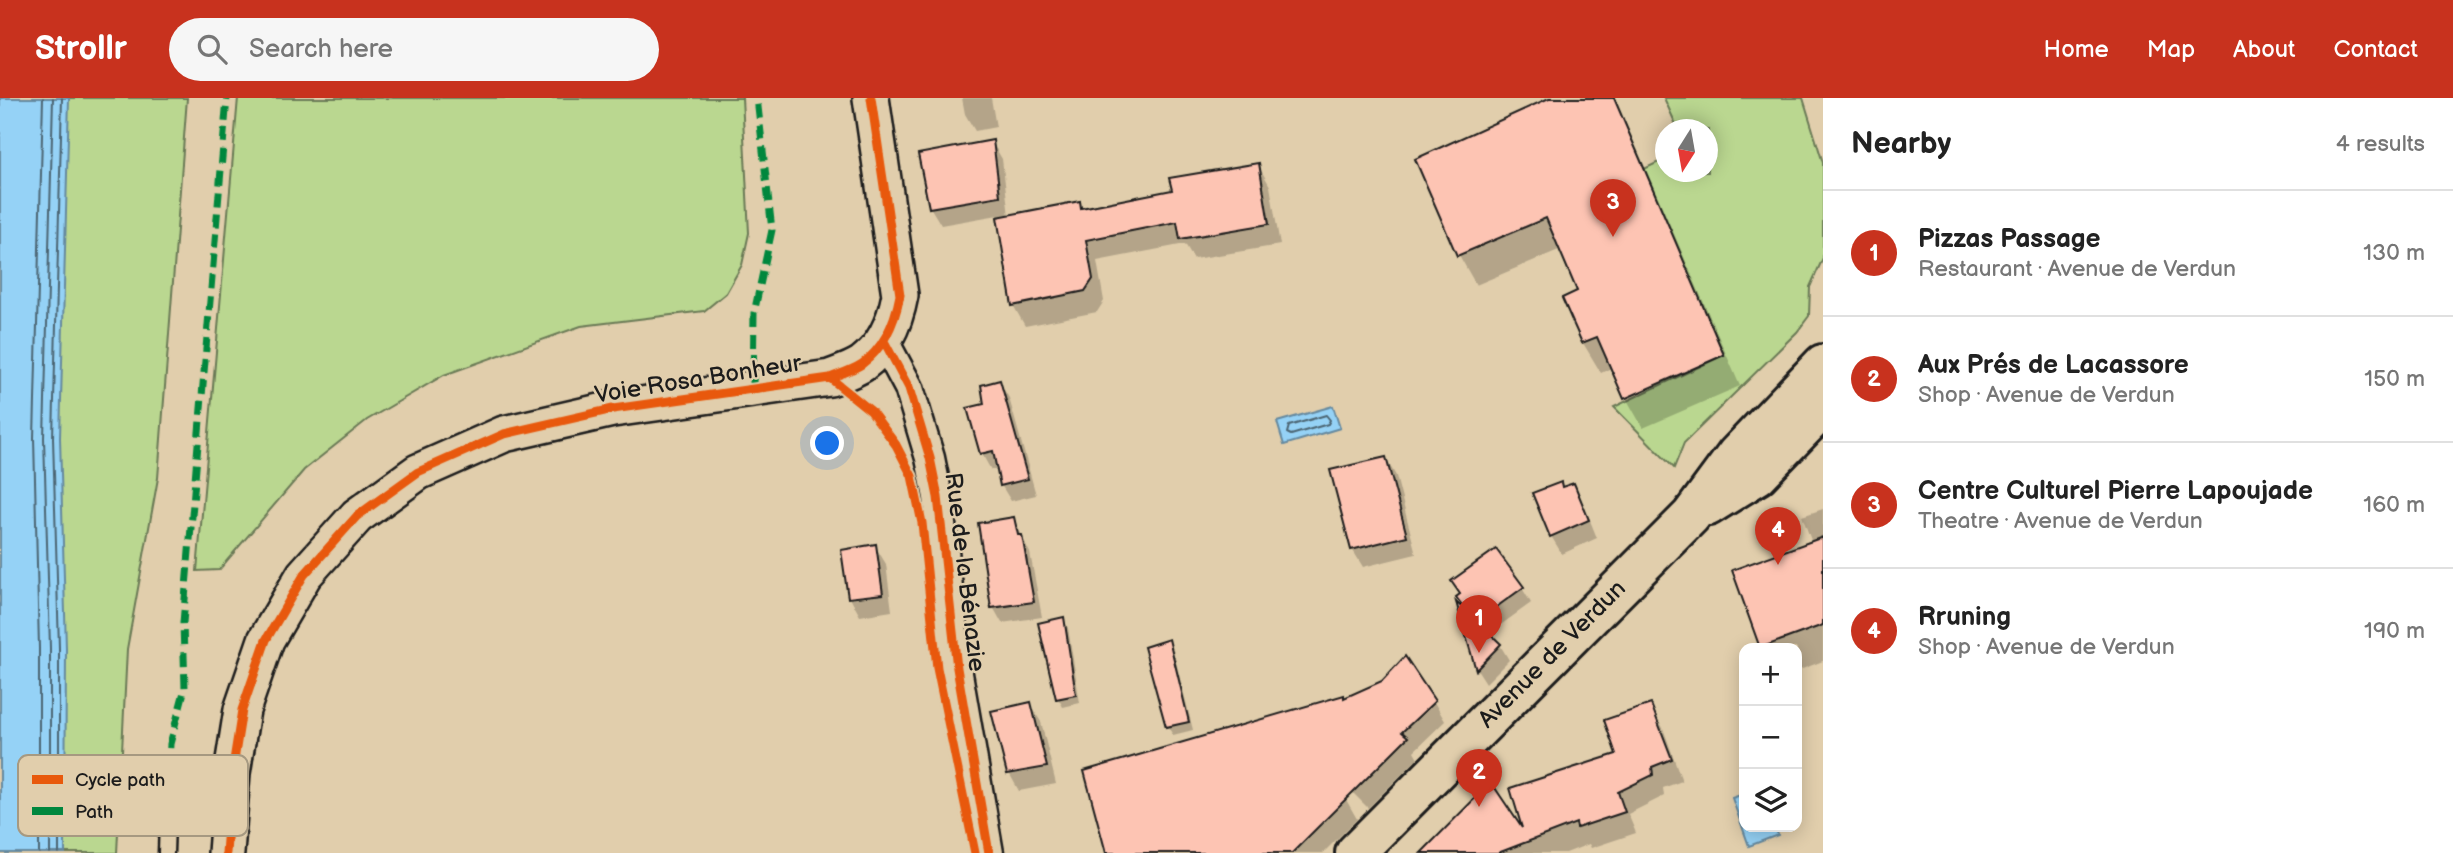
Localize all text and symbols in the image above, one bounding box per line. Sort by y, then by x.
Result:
search box [169,18,659,81]
text: Strollr [35,29,127,69]
icon: search [193,30,231,68]
text: Search here [249,34,393,65]
text: Home [2044,35,2109,64]
text: Map [2147,35,2195,64]
text: About [2233,35,2295,64]
text: Contact [2333,35,2418,64]
north arrow [1655,119,1718,182]
text: Nearby [1851,126,1951,162]
text: 4 results [2336,130,2425,158]
pin: 3 [1590,179,1636,237]
text: Pizzas Passage [1918,224,2101,255]
text: 1 [1869,239,1879,267]
text: 130 m [2363,239,2425,267]
text: Restaurant · Avenue de Verdun [1918,255,2236,283]
street label: Voie Rosa Bonheur [593,348,804,410]
text: Aux Prés de Lacassore [1918,350,2189,381]
text: 2 [1867,365,1881,393]
text: 150 m [2364,365,2425,393]
text: Shop · Avenue de Verdun [1918,381,2175,409]
your location [810,426,844,460]
street label: Rue de la Bénazie [938,471,992,673]
text: Centre Culturel Pierre Lapoujade [1918,476,2313,507]
text: 3 [1867,491,1881,519]
text: 160 m [2363,491,2425,519]
pin: 4 [1755,507,1801,565]
text: Theatre · Avenue de Verdun [1918,507,2203,535]
street label: Avenue de Verdun [1472,574,1632,734]
pin: 1 [1456,595,1502,653]
text: Rruning [1918,602,2011,633]
text: 4 [1867,617,1881,645]
text: 190 m [2364,617,2425,645]
text: Shop · Avenue de Verdun [1918,633,2175,661]
map controls [1739,643,1802,832]
button: + [1739,643,1802,706]
button: − [1739,706,1802,769]
pin: 2 [1456,749,1502,807]
legend [18,755,248,836]
text: Cycle path [75,769,165,792]
button: layers [1739,769,1802,832]
text: Path [75,801,113,824]

